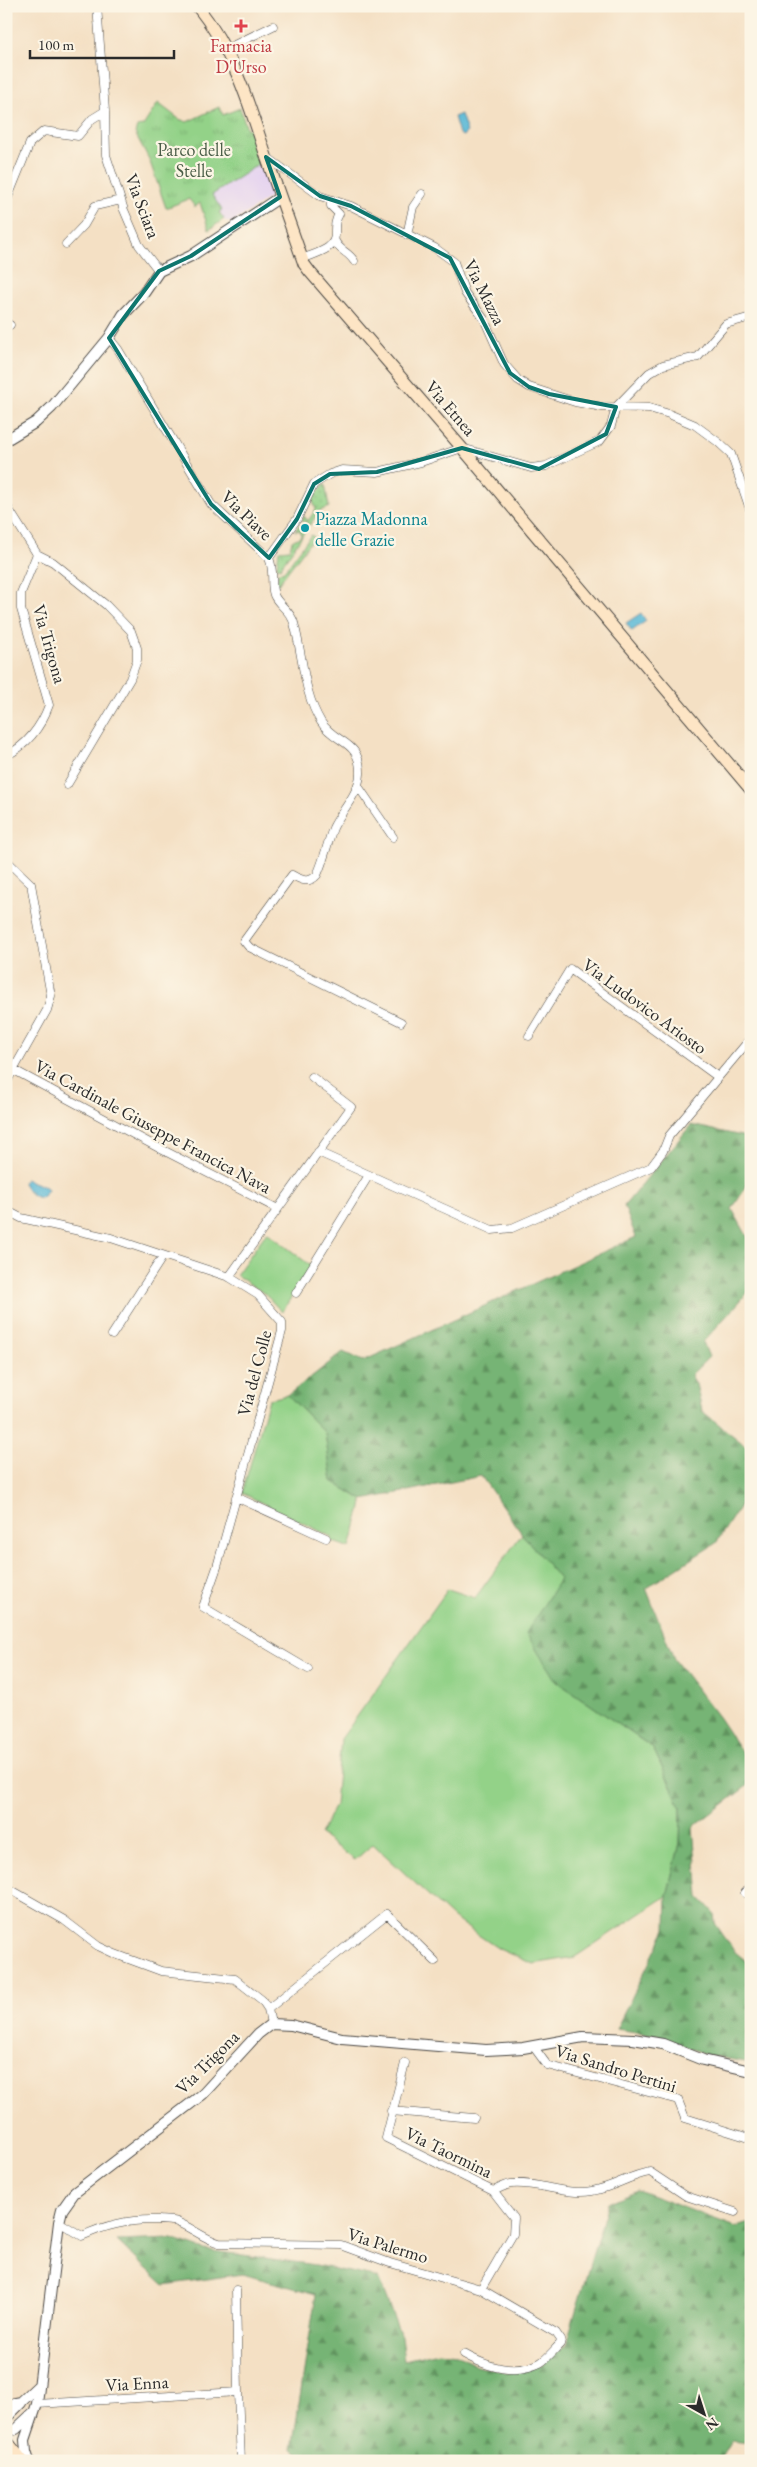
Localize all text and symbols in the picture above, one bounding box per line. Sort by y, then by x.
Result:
marker: Farmacia D'Urso [235,20,247,32]
scale bar [30,28,174,60]
place label: Farmacia D'Urso [210,34,273,78]
text: 100 m [38,35,75,54]
park label: Parco delle Stelle [157,138,231,182]
street label: Via Sciara [120,170,166,242]
street label: Via Mazza [459,255,512,329]
street label: Via Etnea [421,376,482,441]
street label: Via Piave [217,485,277,545]
place label: Piazza Madonna delle Grazie [315,507,429,551]
marker: Piazza Madonna delle Grazie [299,522,311,534]
street label: Via Trigona [28,602,72,687]
street label: Via Ludovico Ariosto [578,953,712,1059]
street label: Via Cardinale Giuseppe Francica Nava [31,1054,276,1199]
street label: Via del Colle [231,1327,277,1419]
street label: Via Trigona [170,2025,244,2099]
street label: Via Sandro Pertini [553,2039,680,2098]
street label: Via Taormina [402,2121,497,2183]
street label: Via Palermo [345,2222,431,2268]
street label: Via Enna [105,2370,170,2396]
north arrow [680,2390,730,2440]
text: N [702,2414,722,2435]

